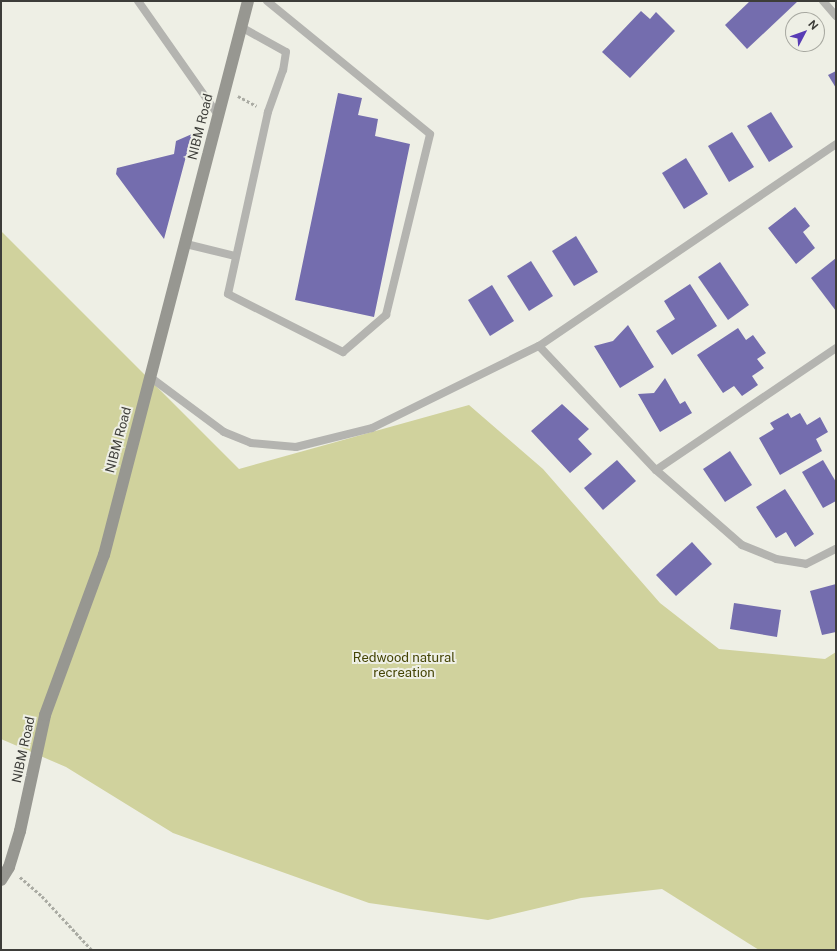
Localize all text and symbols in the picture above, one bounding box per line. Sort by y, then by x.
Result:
north arrow [785,12,825,52]
text: N [806,18,821,32]
street label: NIBM Road [185,92,217,162]
street label: NIBM Road [103,405,135,475]
park label: Redwood natural recreation [353,651,455,682]
street label: NIBM Road [9,715,39,785]

